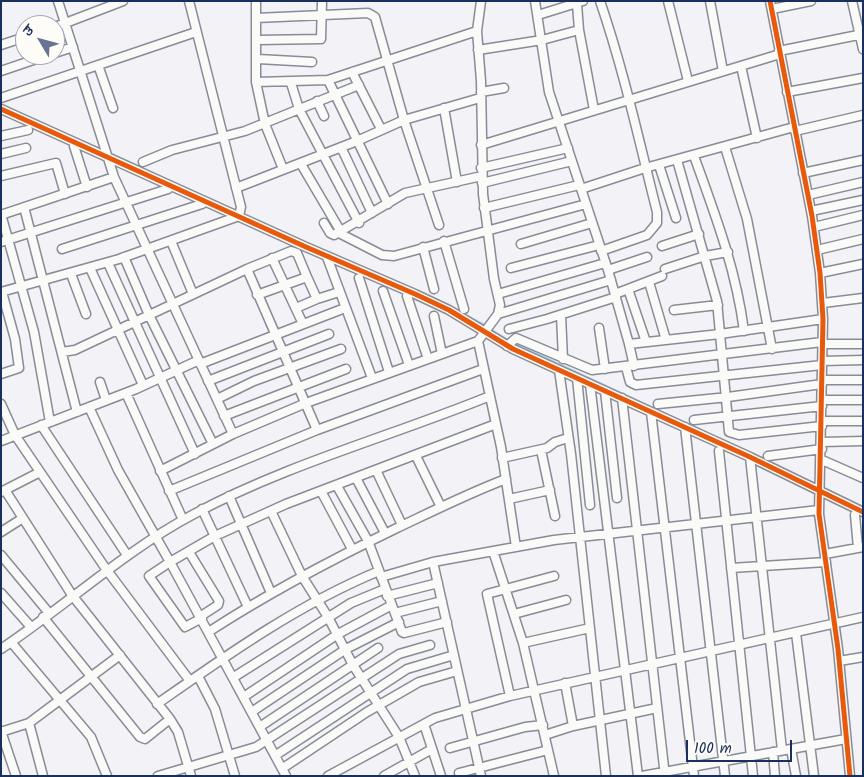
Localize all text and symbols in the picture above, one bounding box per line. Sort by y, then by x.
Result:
north arrow [15,15,65,65]
text: उ [17,21,40,42]
scale bar [689,730,795,762]
text: 100 m [694,737,732,761]

